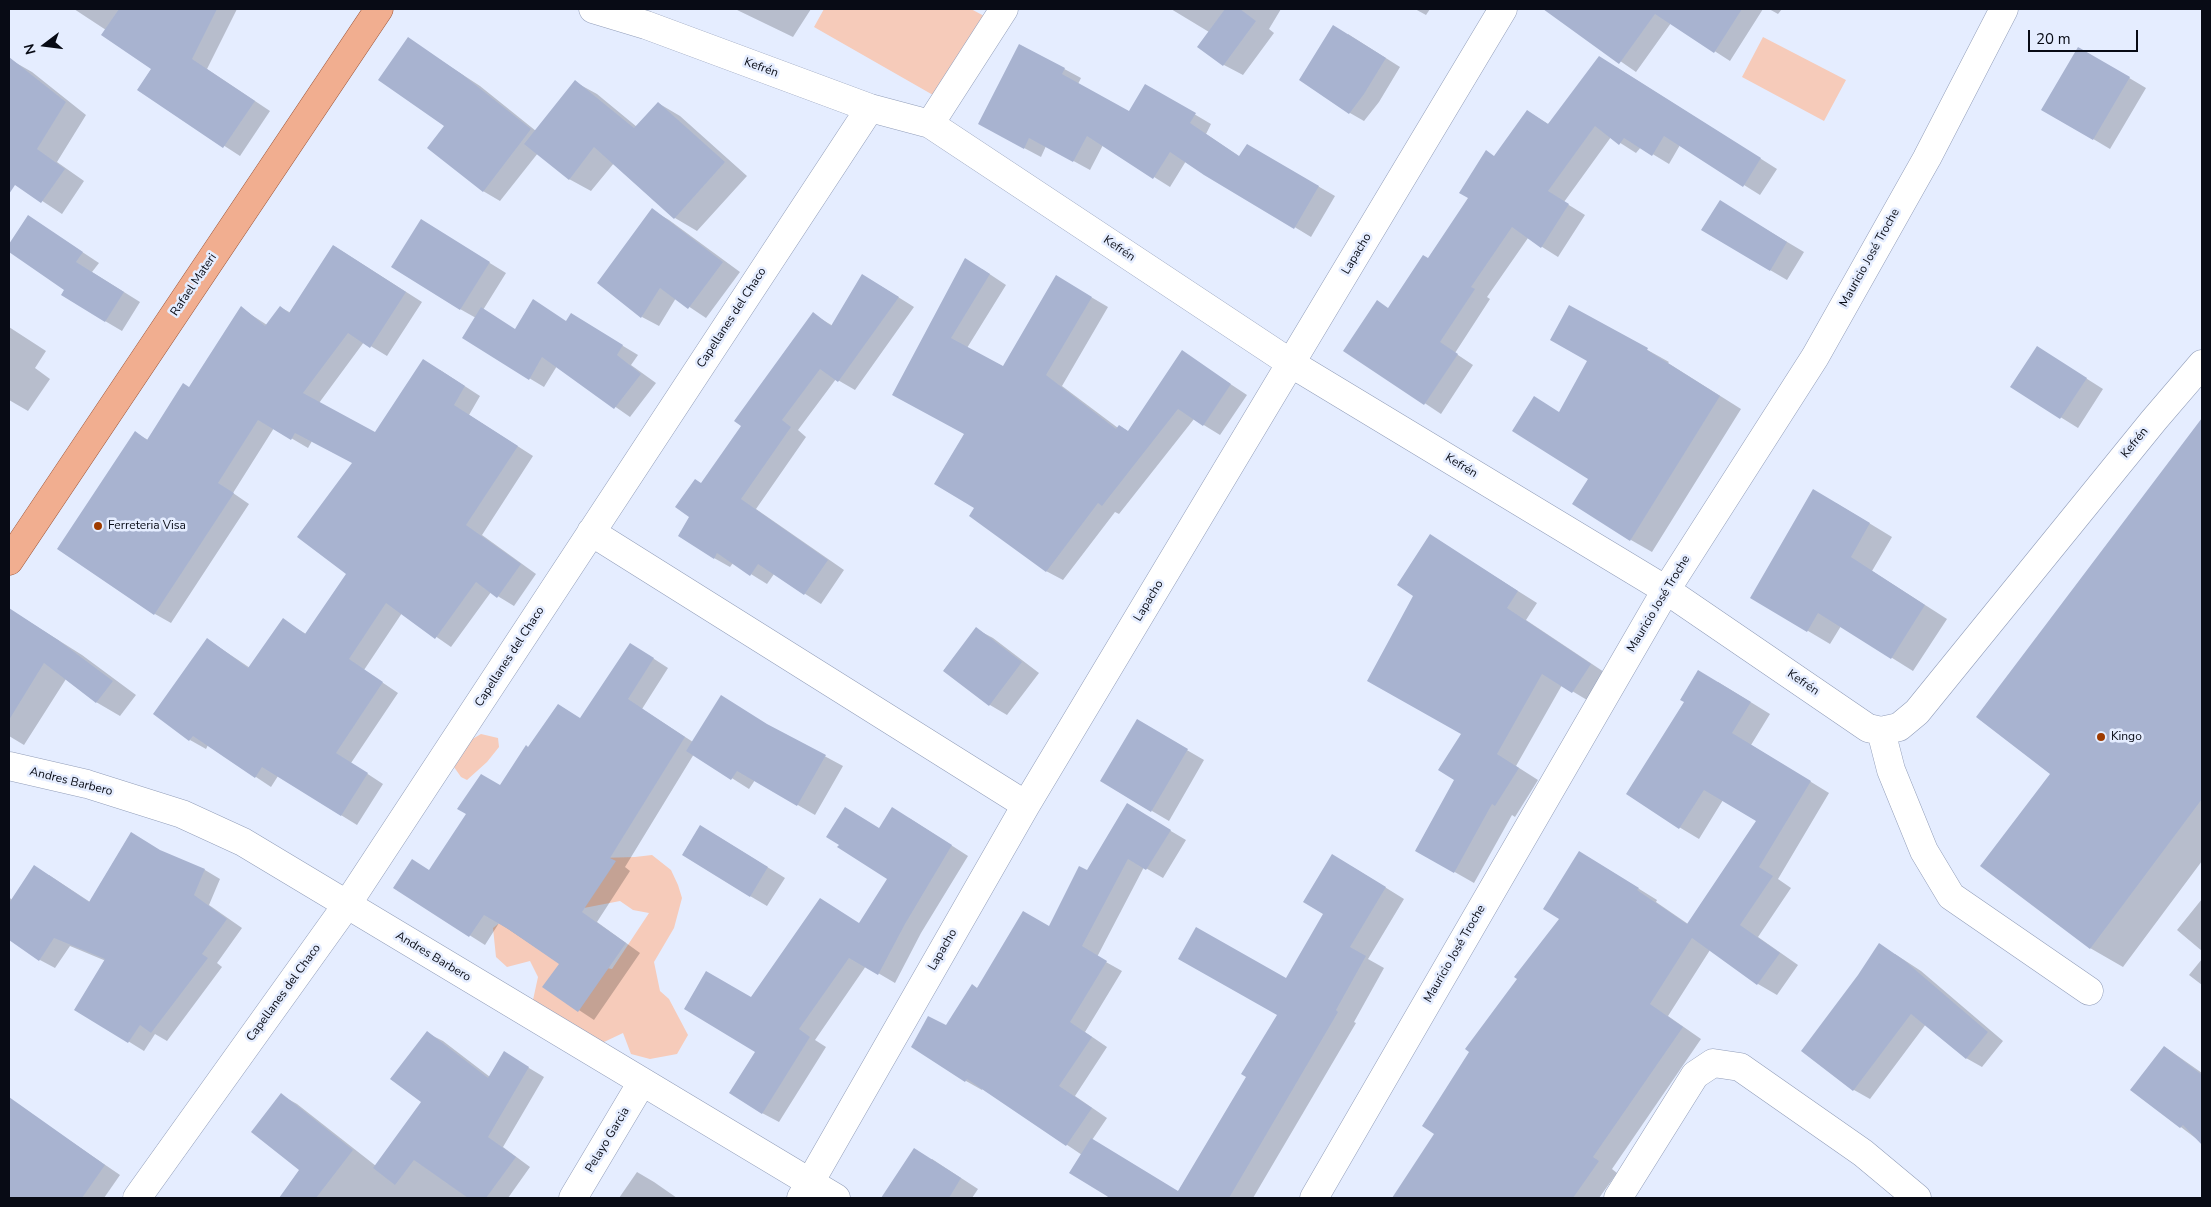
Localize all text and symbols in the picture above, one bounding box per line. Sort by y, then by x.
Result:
north arrow [20,20,70,70]
scale bar [2031,20,2141,52]
text: 20 m [2036,29,2071,49]
text: N [19,41,41,57]
street label: Kefrén [742,55,780,81]
street label: Mauricio José Troche [1837,206,1903,310]
street label: Lapacho [1339,231,1375,277]
street label: Kefrén [1100,233,1138,265]
street label: Rafael Materi [168,251,220,319]
street label: Capellanes del Chaco [694,265,770,371]
street label: Kefrén [2118,425,2152,461]
street label: Kefrén [1442,451,1480,481]
place label: Ferreteria Visa [108,519,186,533]
marker: Ferreteria Visa [92,520,104,532]
street label: Mauricio José Troche [1624,553,1694,655]
street label: Lapacho [1131,578,1167,624]
street label: Capellanes del Chaco [472,604,548,710]
street label: Kefrén [1784,667,1822,699]
place label: Kingo [2111,730,2142,744]
marker: Kingo [2095,731,2107,743]
street label: Andres Barbero [28,765,114,799]
street label: Mauricio José Troche [1421,903,1489,1005]
street label: Lapacho [925,927,961,973]
street label: Andres Barbero [393,929,473,985]
street label: Capellanes del Chaco [244,942,324,1044]
street label: Pelayo Garcia [583,1105,633,1175]

